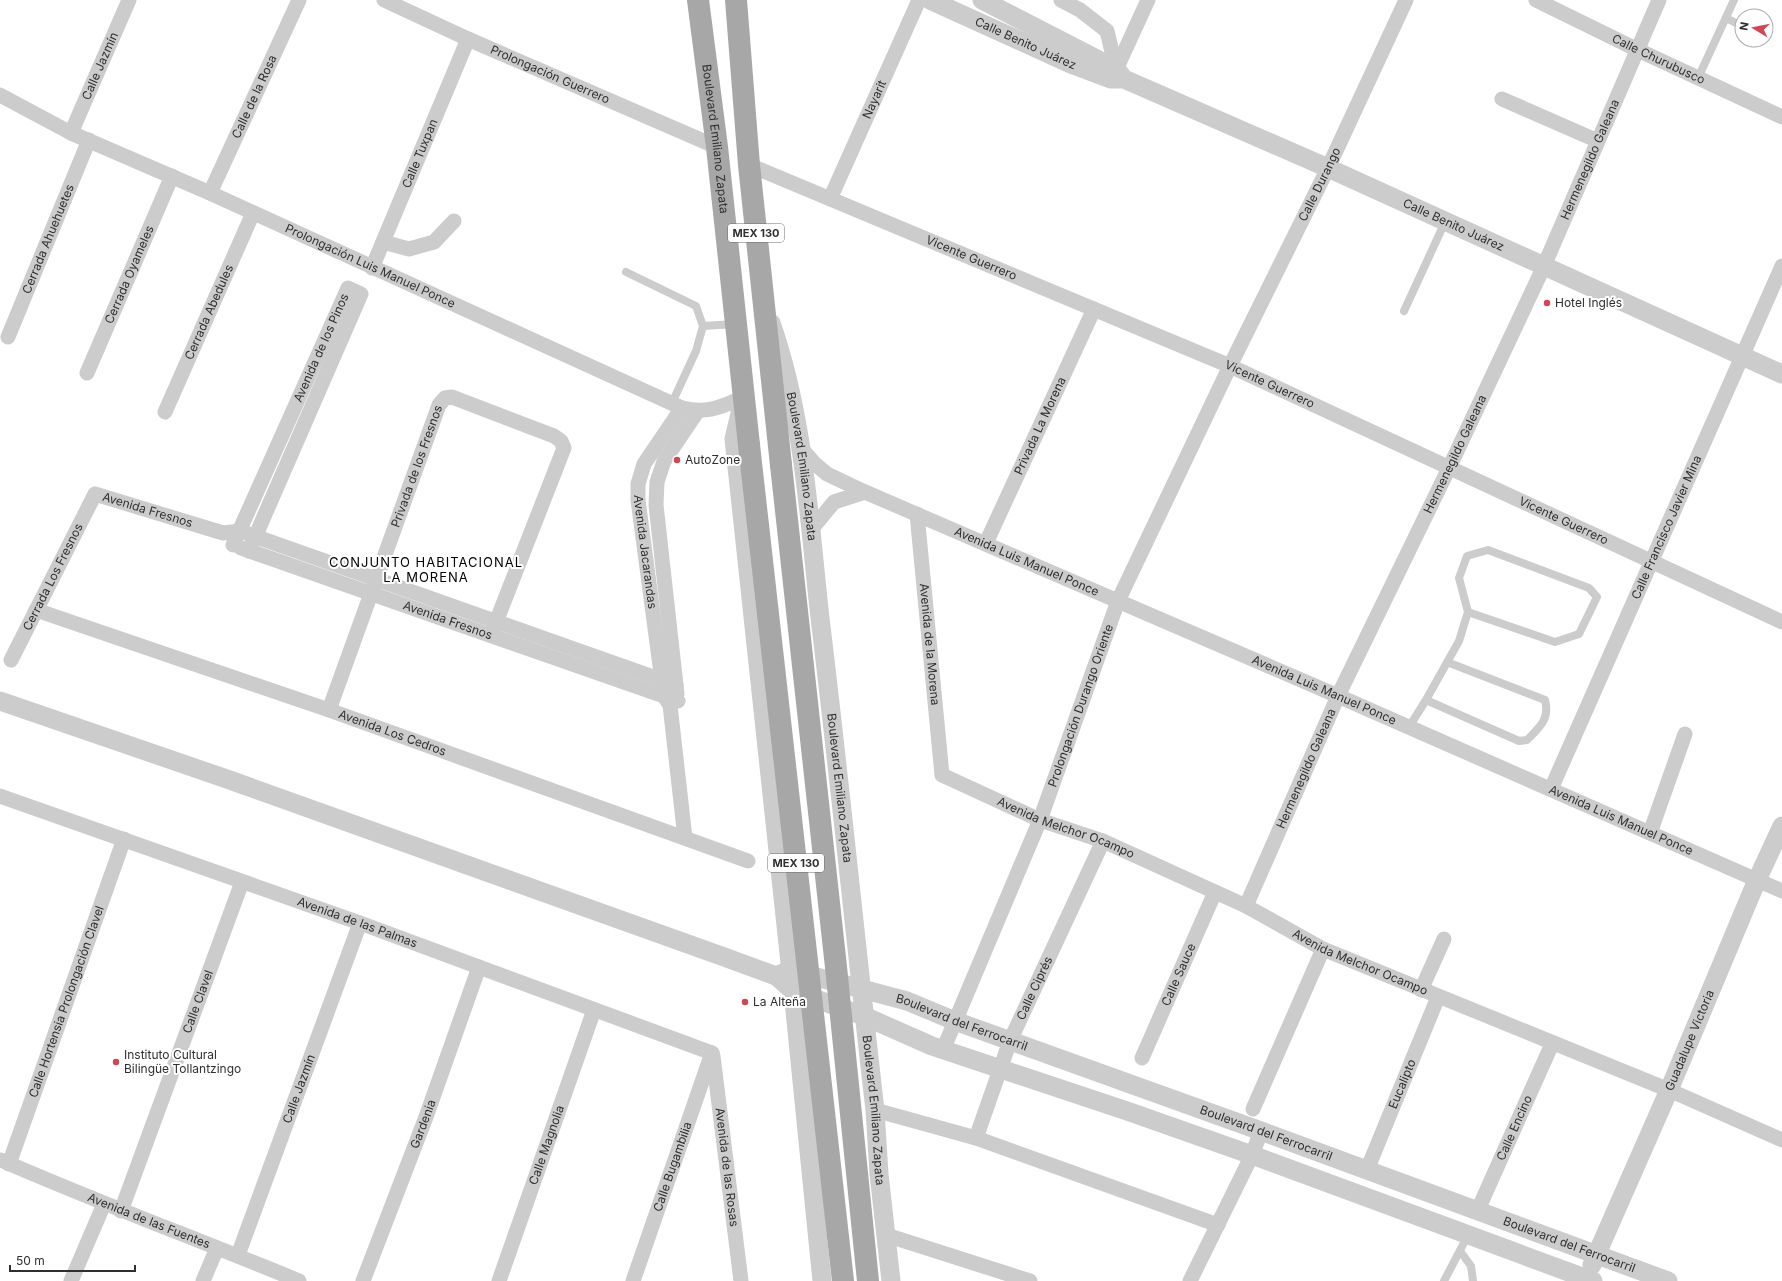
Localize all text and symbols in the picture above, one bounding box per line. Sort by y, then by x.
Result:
north arrow [1734,8,1774,48]
street label: Calle Benito Juárez [973,13,1078,72]
text: N [1737,21,1752,32]
street label: Calle Jazmín [78,30,121,102]
street label: Calle Churubusco [1610,30,1708,87]
street label: Prolongación Guerrero [488,42,612,107]
street label: Calle de la Rosa [228,52,280,141]
street label: Boulevard Emiliano Zapata [699,63,732,214]
street label: Nayarit [859,78,889,121]
street label: Hermenegildo Galeana [1557,97,1622,222]
street label: Calle Tuxpan [398,117,441,190]
street label: Calle Durango [1295,145,1344,224]
street label: Cerrada Ahuehuetes [19,182,77,296]
street label: Calle Benito Juárez [1401,195,1507,254]
street label: Prolongación Luis Manuel Ponce [283,220,458,311]
street label: Cerrada Oyameles [101,223,157,326]
road number: MEX 130 [728,224,784,242]
street label: Vicente Guerrero [924,232,1019,283]
street label: Cerrada Abedules [181,262,236,362]
street label: Avenida de los Pinos [290,291,352,404]
place label: Hotel Inglés [1555,295,1622,310]
marker: Hotel Inglés [1542,298,1552,308]
street label: Vicente Guerrero [1223,357,1317,411]
street label: Privada La Morena [1011,374,1069,477]
street label: Boulevard Emiliano Zapata [784,390,820,542]
street label: Hermenegildo Galeana [1420,392,1489,516]
street label: Privada de los Fresnos [387,403,445,529]
place label: AutoZone [685,452,740,467]
street label: Calle Francisco Javier Mina [1628,453,1704,602]
marker: AutoZone [672,455,682,465]
street label: Avenida Fresnos [101,489,195,530]
street label: Vicente Guerrero [1517,493,1611,547]
street label: Avenida Jacarandas [631,495,660,610]
street label: Cerrada Los Fresnos [19,521,86,633]
street label: Avenida Luis Manuel Ponce [952,524,1101,599]
district label: CONJUNTO HABITACIONAL LA MORENA [329,554,523,585]
street label: Avenida de la Morena [917,583,943,706]
street label: Avenida Fresnos [401,597,494,642]
street label: Prolongación Durango Oriente [1044,622,1116,789]
street label: Avenida Luis Manuel Ponce [1250,652,1399,728]
street label: Avenida Los Cedros [337,706,448,759]
street label: Hermenegildo Galeana [1273,706,1339,831]
street label: Boulevard Emiliano Zapata [824,712,856,864]
street label: Avenida Luis Manuel Ponce [1547,782,1695,858]
street label: Avenida Melchor Ocampo [995,793,1137,861]
road number: MEX 130 [768,854,824,872]
street label: Avenida de las Palmas [295,893,420,951]
street label: Calle Hortensia Prolongación Clavel [25,904,107,1100]
street label: Avenida Melchor Ocampo [1290,926,1430,998]
street label: Calle Sauce [1158,941,1199,1008]
street label: Calle Ciprés [1013,954,1055,1022]
street label: Calle Clavel [179,968,216,1035]
street label: Guadalupe Victoria [1662,987,1717,1093]
street label: Boulevard del Ferrocarril [894,990,1030,1054]
place label: La Alteña [753,994,806,1009]
marker: La Alteña [740,997,750,1007]
street label: Boulevard Emiliano Zapata [860,1034,888,1186]
place label: Instituto Cultural Bilingüe Tollantzingo [124,1047,241,1076]
street label: Calle Jazmín [279,1052,318,1125]
marker: Instituto Cultural Bilingüe Tollantzingo [111,1057,121,1067]
street label: Eucalipto [1385,1057,1419,1111]
street label: Calle Encino [1493,1093,1535,1163]
street label: Gardenia [407,1097,439,1151]
street label: Boulevard del Ferrocarril [1198,1102,1335,1164]
street label: Calle Magnolia [525,1103,567,1187]
street label: Avenida de las Rosas [712,1107,742,1227]
street label: Calle Bugambilia [650,1120,695,1213]
street label: Avenida de las Fuentes [86,1189,213,1251]
street label: Boulevard del Ferrocarril [1501,1213,1638,1275]
scale bar [10,1247,135,1273]
text: 50 m [16,1253,45,1268]

